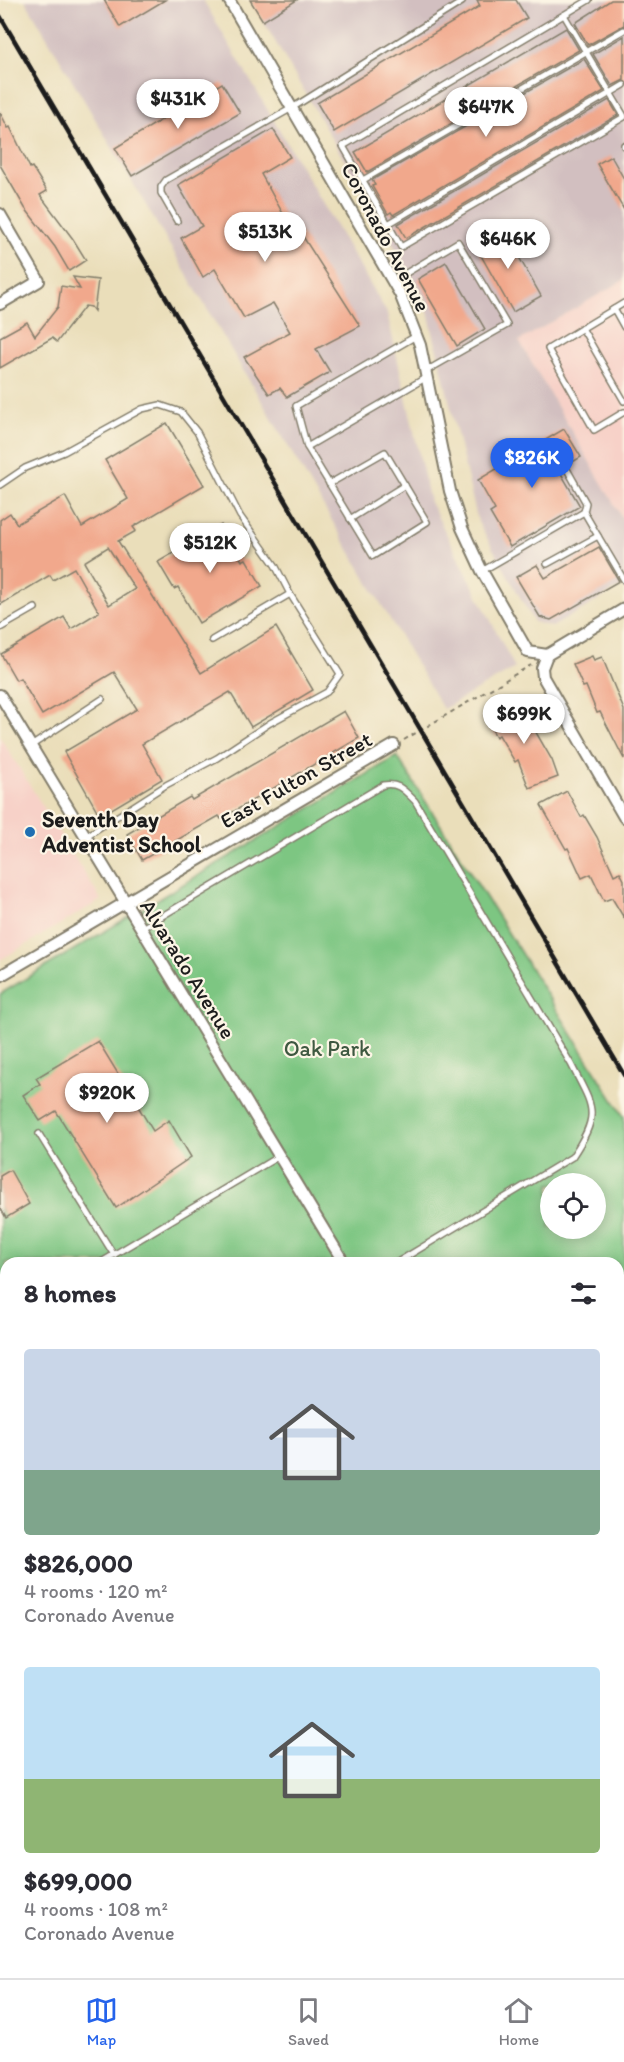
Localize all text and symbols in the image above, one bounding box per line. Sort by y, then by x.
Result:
pin: $431K [136,79,220,130]
text: $431K [150,86,206,110]
pin: $647K [444,87,528,138]
text: $647K [458,94,514,118]
street label: Coronado Avenue [335,158,437,316]
pin: $513K [223,212,307,263]
text: $513K [238,219,292,243]
pin: $646K [466,219,550,270]
text: $646K [480,226,536,250]
pin: $826K [490,438,574,489]
text: $826K [505,445,559,469]
pin: $512K [168,523,252,574]
text: $512K [183,530,237,554]
pin: $699K [482,694,566,745]
text: $699K [497,701,551,725]
street label: East Fulton Street [215,726,377,834]
place label: Seventh Day Adventist School [41,806,202,858]
marker: Seventh Day Adventist School [23,825,37,839]
street label: Alvarado Avenue [134,894,242,1044]
park label: Oak Park [284,1035,371,1062]
pin: $920K [65,1073,149,1124]
text: $920K [79,1080,135,1104]
map controls [540,1173,606,1239]
button: locate [540,1173,606,1239]
text: 8 homes [24,1277,116,1309]
icon: filters [567,1277,600,1310]
icon: home [258,1388,366,1496]
text: $826,000 [24,1547,133,1579]
text: 4 rooms · 120 m² [24,1579,167,1603]
text: Coronado Avenue [24,1603,174,1627]
icon: home [258,1706,366,1814]
text: $699,000 [24,1865,132,1897]
text: 4 rooms · 108 m² [24,1897,168,1921]
text: Coronado Avenue [24,1921,174,1945]
tab: Map [85,1994,118,2049]
tab: Saved [288,1994,329,2049]
tab: Home [499,1994,539,2049]

